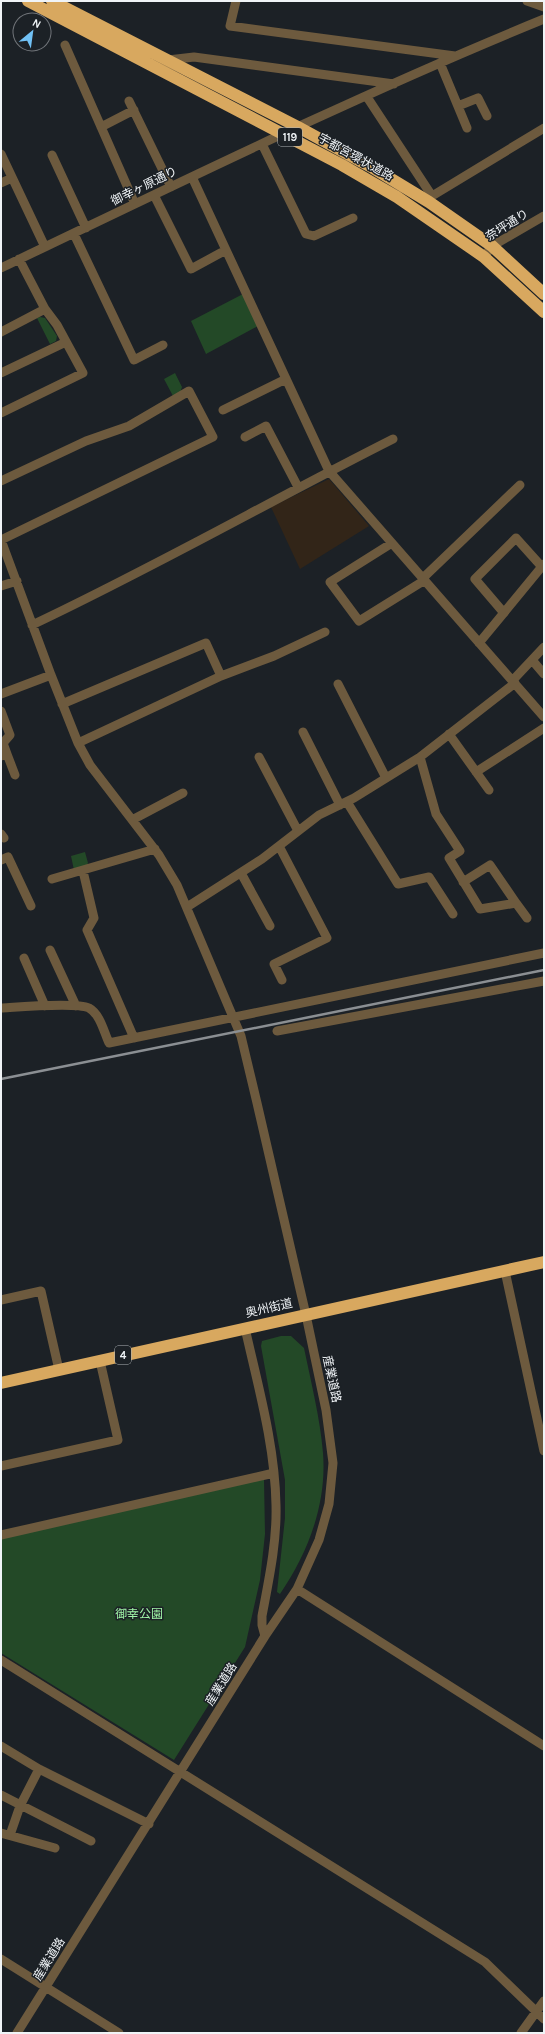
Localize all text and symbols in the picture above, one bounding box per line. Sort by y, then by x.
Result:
north arrow [12,12,52,52]
text: N [30,16,43,31]
road number: 119 [278,128,302,146]
street label: 宇都宮環状道路 [316,131,396,183]
street label: 御幸ヶ原通り [109,164,179,208]
street label: 奈坪通り [483,206,531,244]
street label: 奥州街道 [244,1296,294,1320]
road number: 4 [115,1346,131,1364]
street label: 産業道路 [320,1354,344,1404]
park label: 御幸公園 [115,1607,163,1621]
street label: 産業道路 [202,1660,240,1708]
street label: 産業道路 [30,1935,68,1983]

